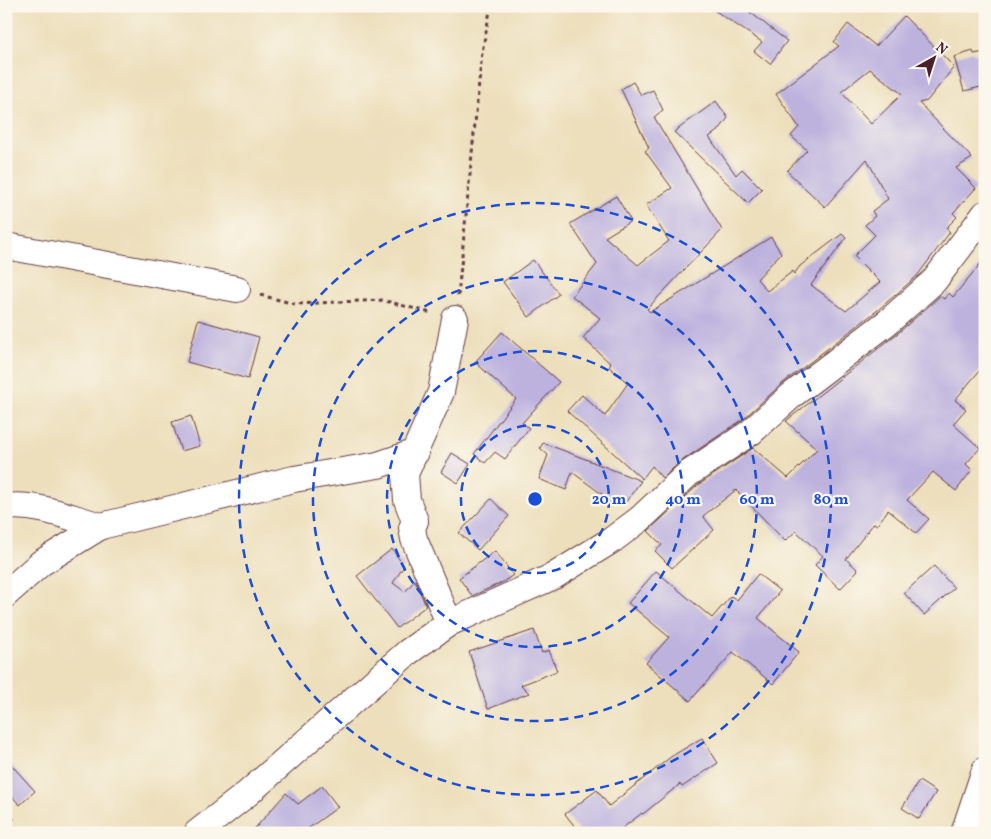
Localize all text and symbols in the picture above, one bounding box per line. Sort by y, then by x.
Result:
north arrow [908,32,958,82]
text: N [931,38,951,60]
centre of rings [526,490,544,508]
text: 20 m [592,490,627,511]
text: 40 m [665,490,701,511]
text: 60 m [740,490,775,511]
text: 80 m [814,490,849,511]

